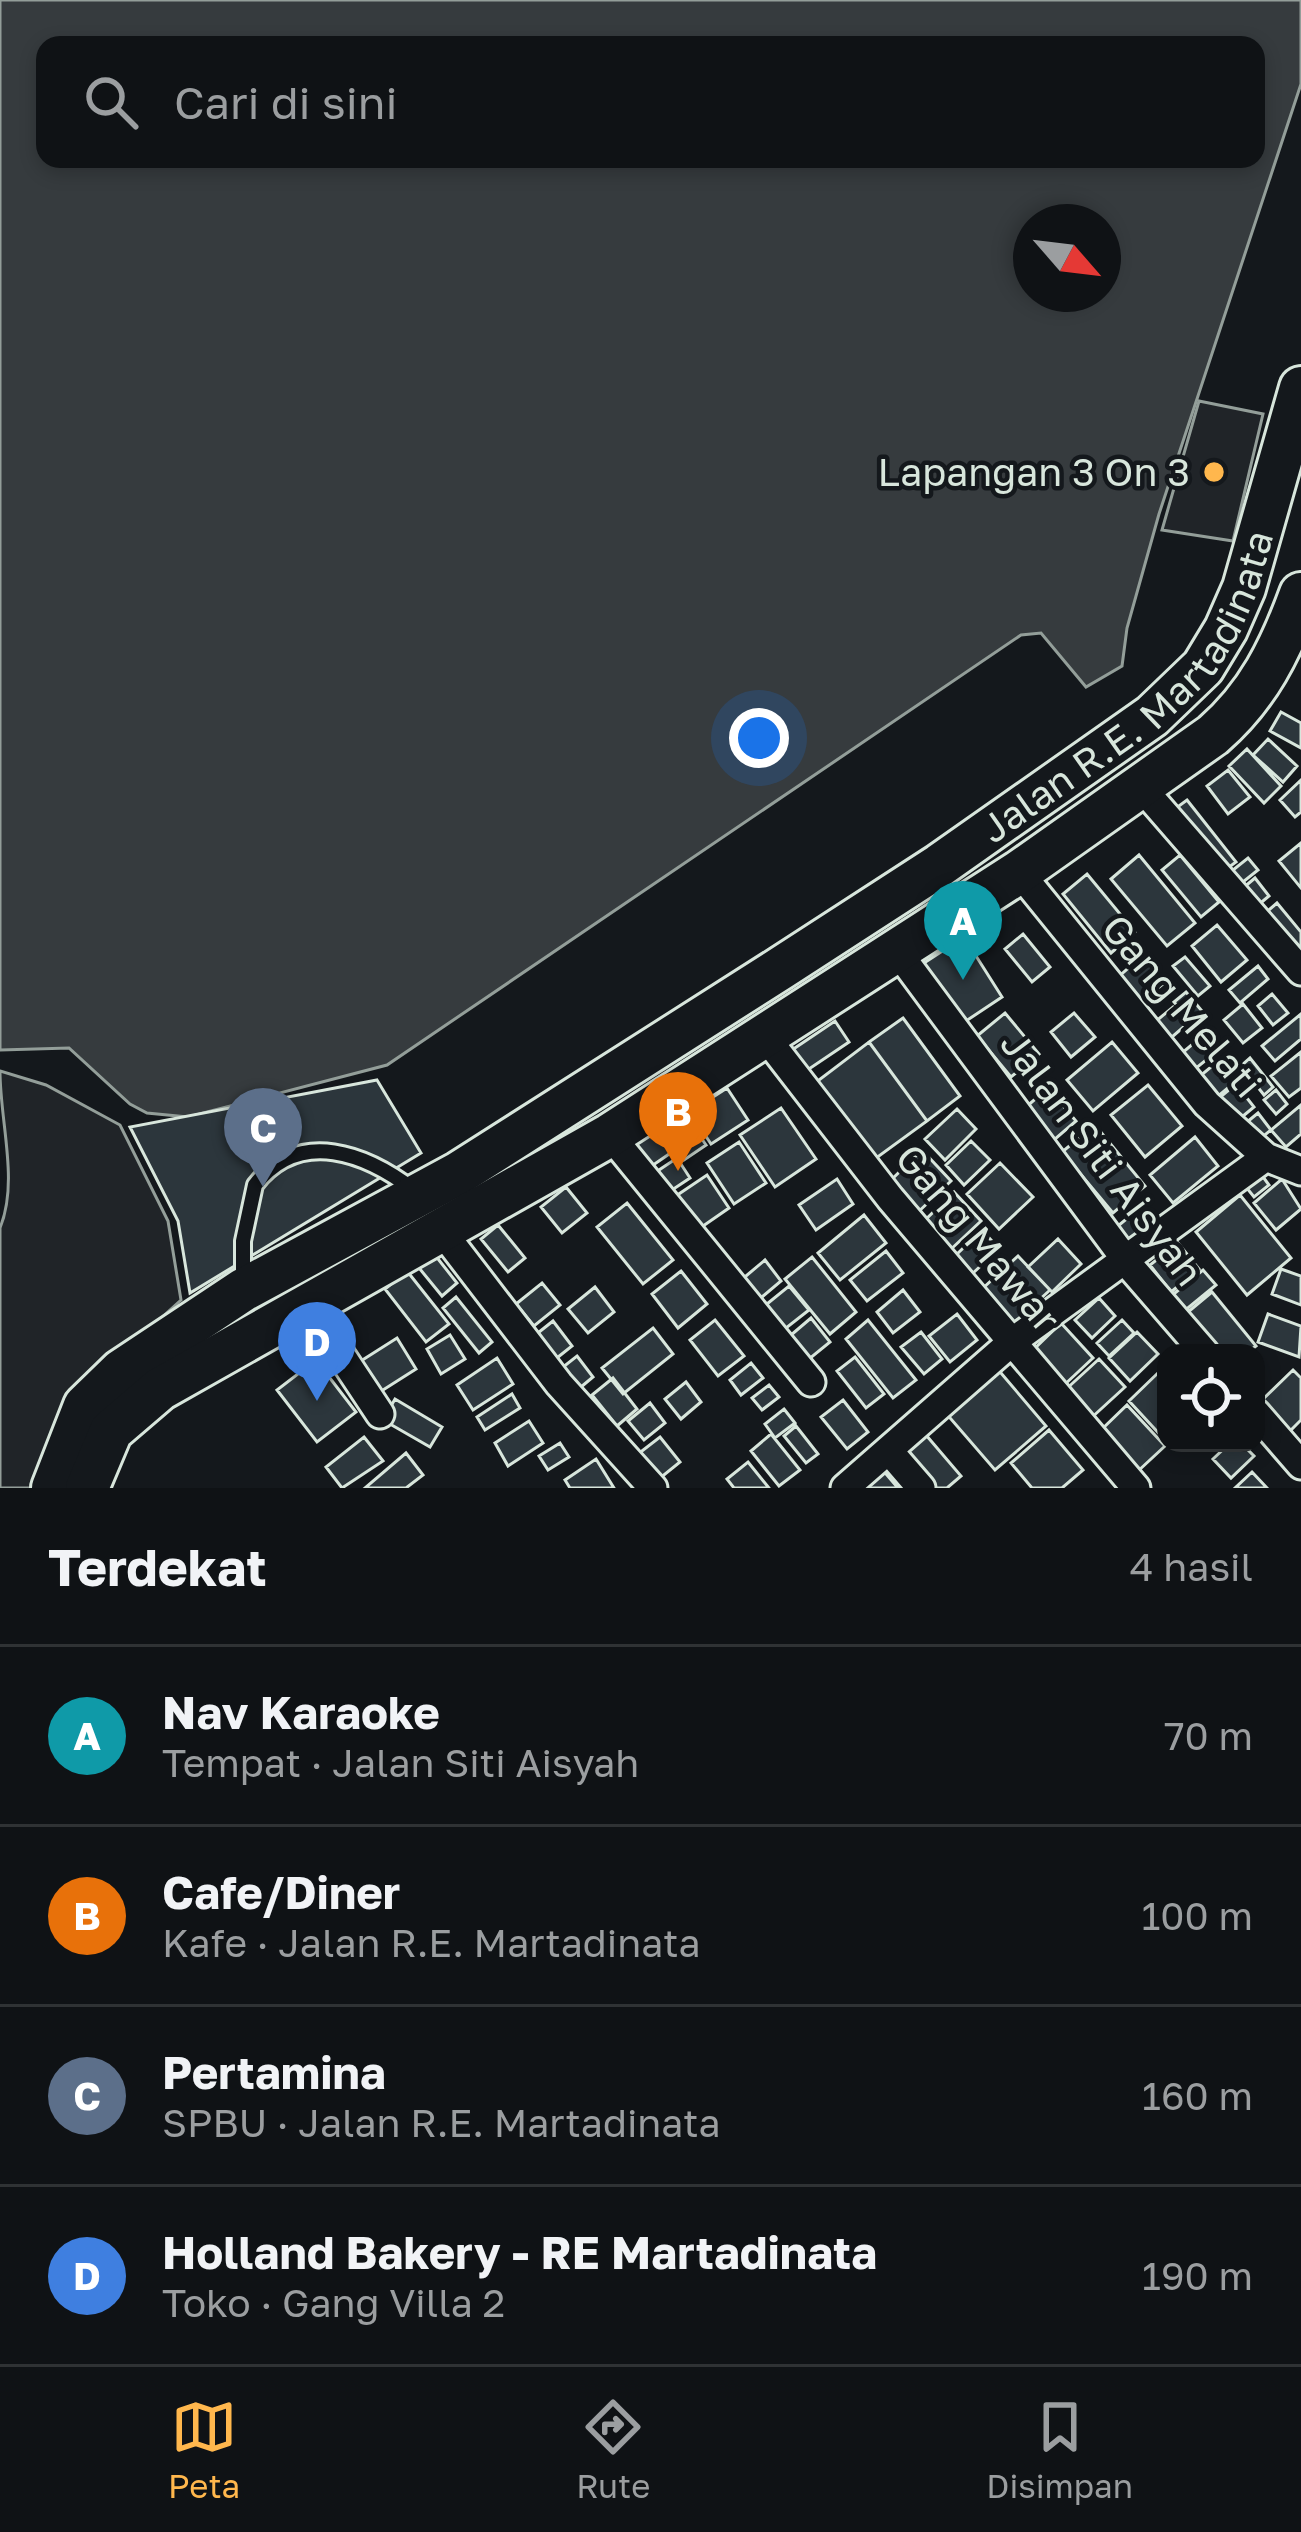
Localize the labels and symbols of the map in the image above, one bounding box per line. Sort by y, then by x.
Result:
north arrow [1013,204,1121,312]
place label: Lapangan 3 On 3 [878,448,1190,495]
marker: Lapangan 3 On 3 [1201,459,1227,485]
street label: Jalan R.E. Martadinata [971,525,1282,852]
your location [729,708,789,768]
pin: A [924,881,1002,980]
street label: Gang Melati [1093,905,1272,1106]
street label: Jalan Siti Aisyah [991,1021,1214,1294]
pin: B [639,1072,717,1171]
pin: C [224,1088,302,1187]
street label: Gang Mawar [886,1134,1070,1341]
pin: D [278,1302,356,1401]

